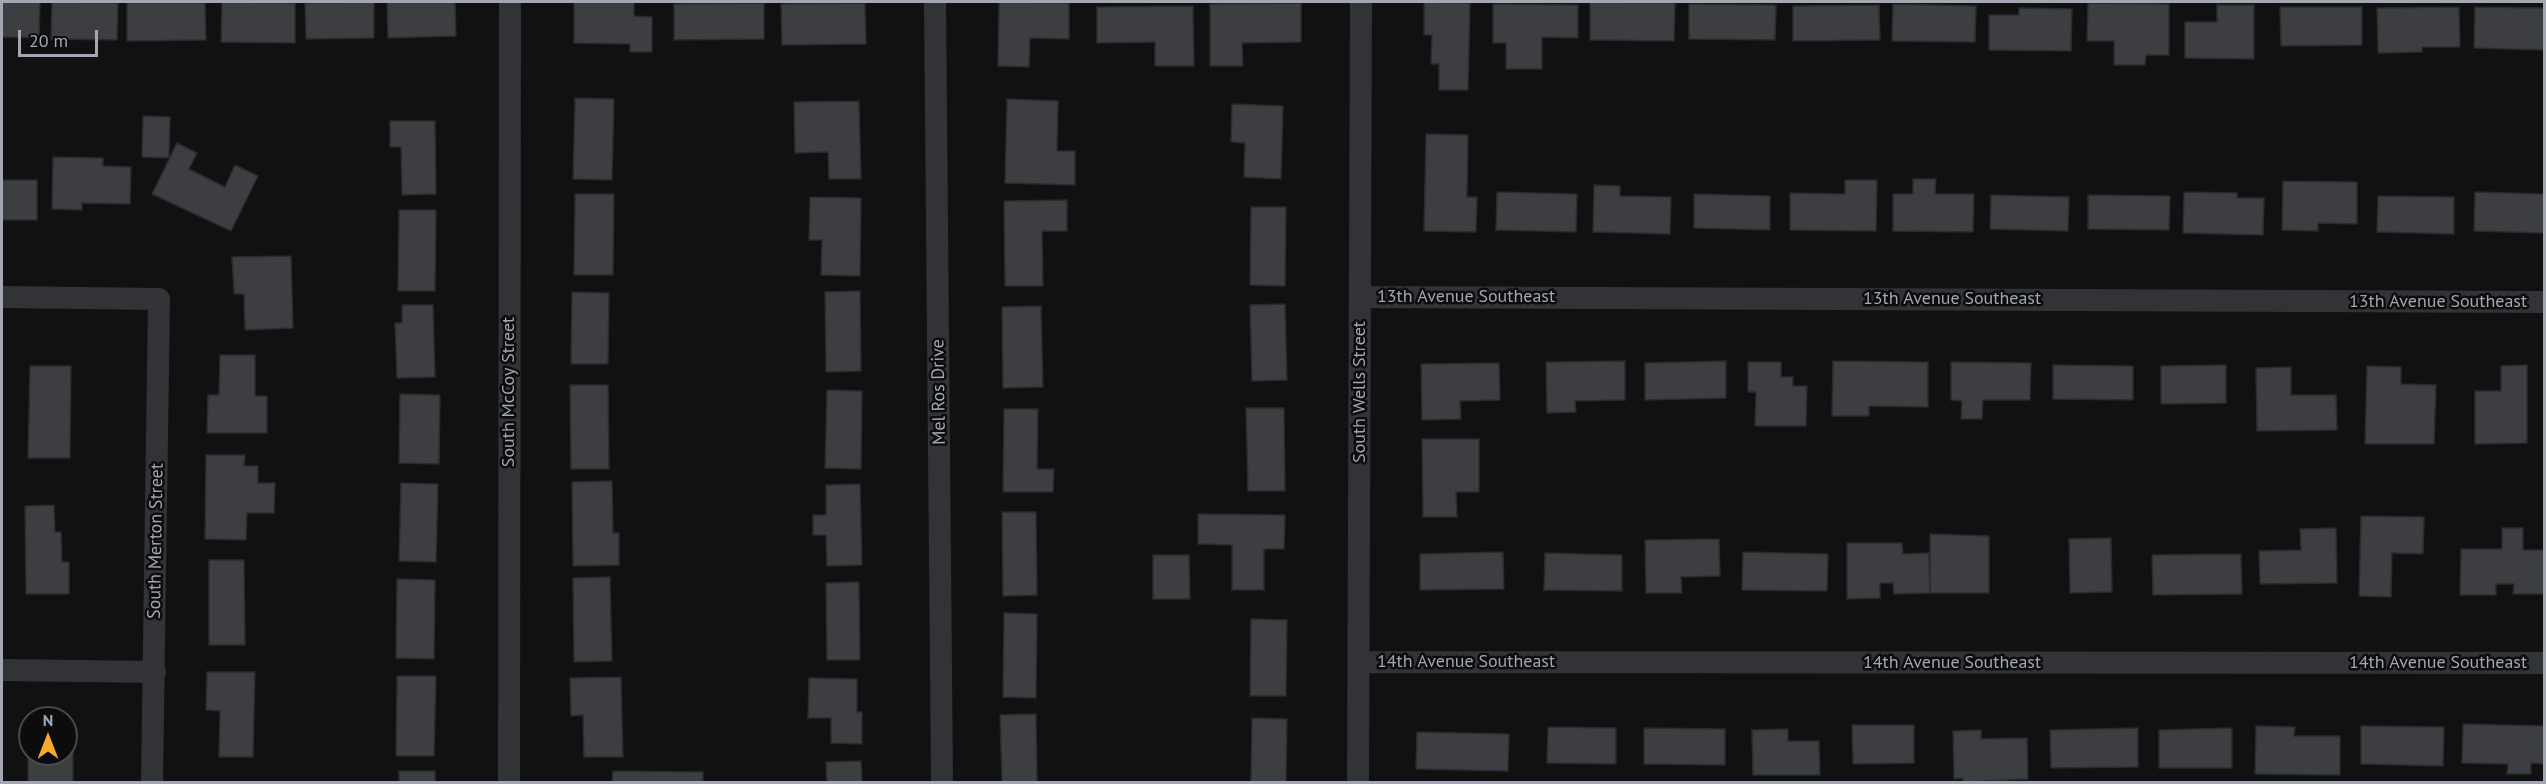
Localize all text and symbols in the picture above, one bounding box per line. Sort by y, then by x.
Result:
scale bar [21,18,100,56]
text: 20 m [29,29,68,52]
street label: 13th Avenue Southeast [1377,286,1555,308]
street label: 13th Avenue Southeast [1863,288,2041,310]
street label: 13th Avenue Southeast [2349,291,2527,313]
street label: South McCoy Street [498,317,520,467]
street label: South Wells Street [1349,321,1371,463]
street label: Mel Ros Drive [927,339,951,445]
street label: South Merton Street [144,463,168,619]
street label: 14th Avenue Southeast [1377,651,1555,673]
street label: 14th Avenue Southeast [1863,652,2041,674]
street label: 14th Avenue Southeast [2349,652,2527,674]
north arrow [18,706,78,766]
text: N [43,710,53,730]

